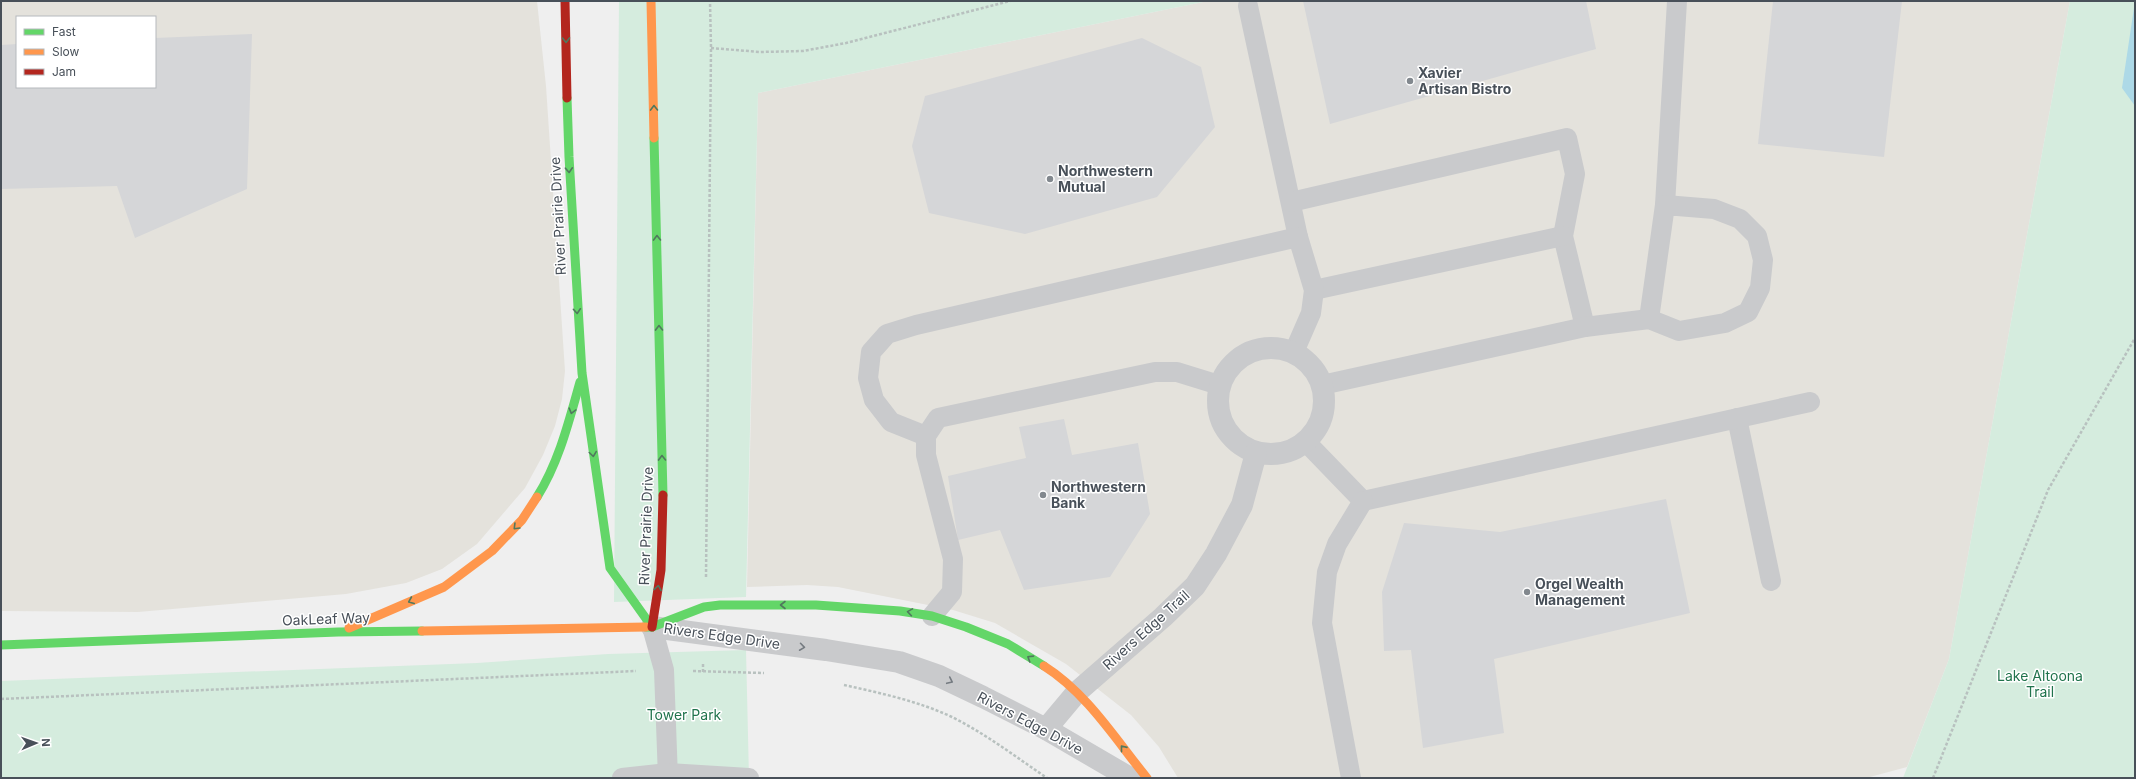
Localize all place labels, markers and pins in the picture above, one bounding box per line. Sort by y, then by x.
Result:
place label: Xavier Artisan Bistro [1418,64,1512,97]
marker: Xavier Artisan Bistro [1405,76,1415,86]
place label: Northwestern Mutual [1058,162,1153,195]
marker: Northwestern Mutual [1045,174,1055,184]
place label: Northwestern Bank [1051,478,1146,511]
marker: Northwestern Bank [1038,490,1048,500]
place label: Orgel Wealth Management [1535,575,1625,608]
marker: Orgel Wealth Management [1522,587,1532,597]

